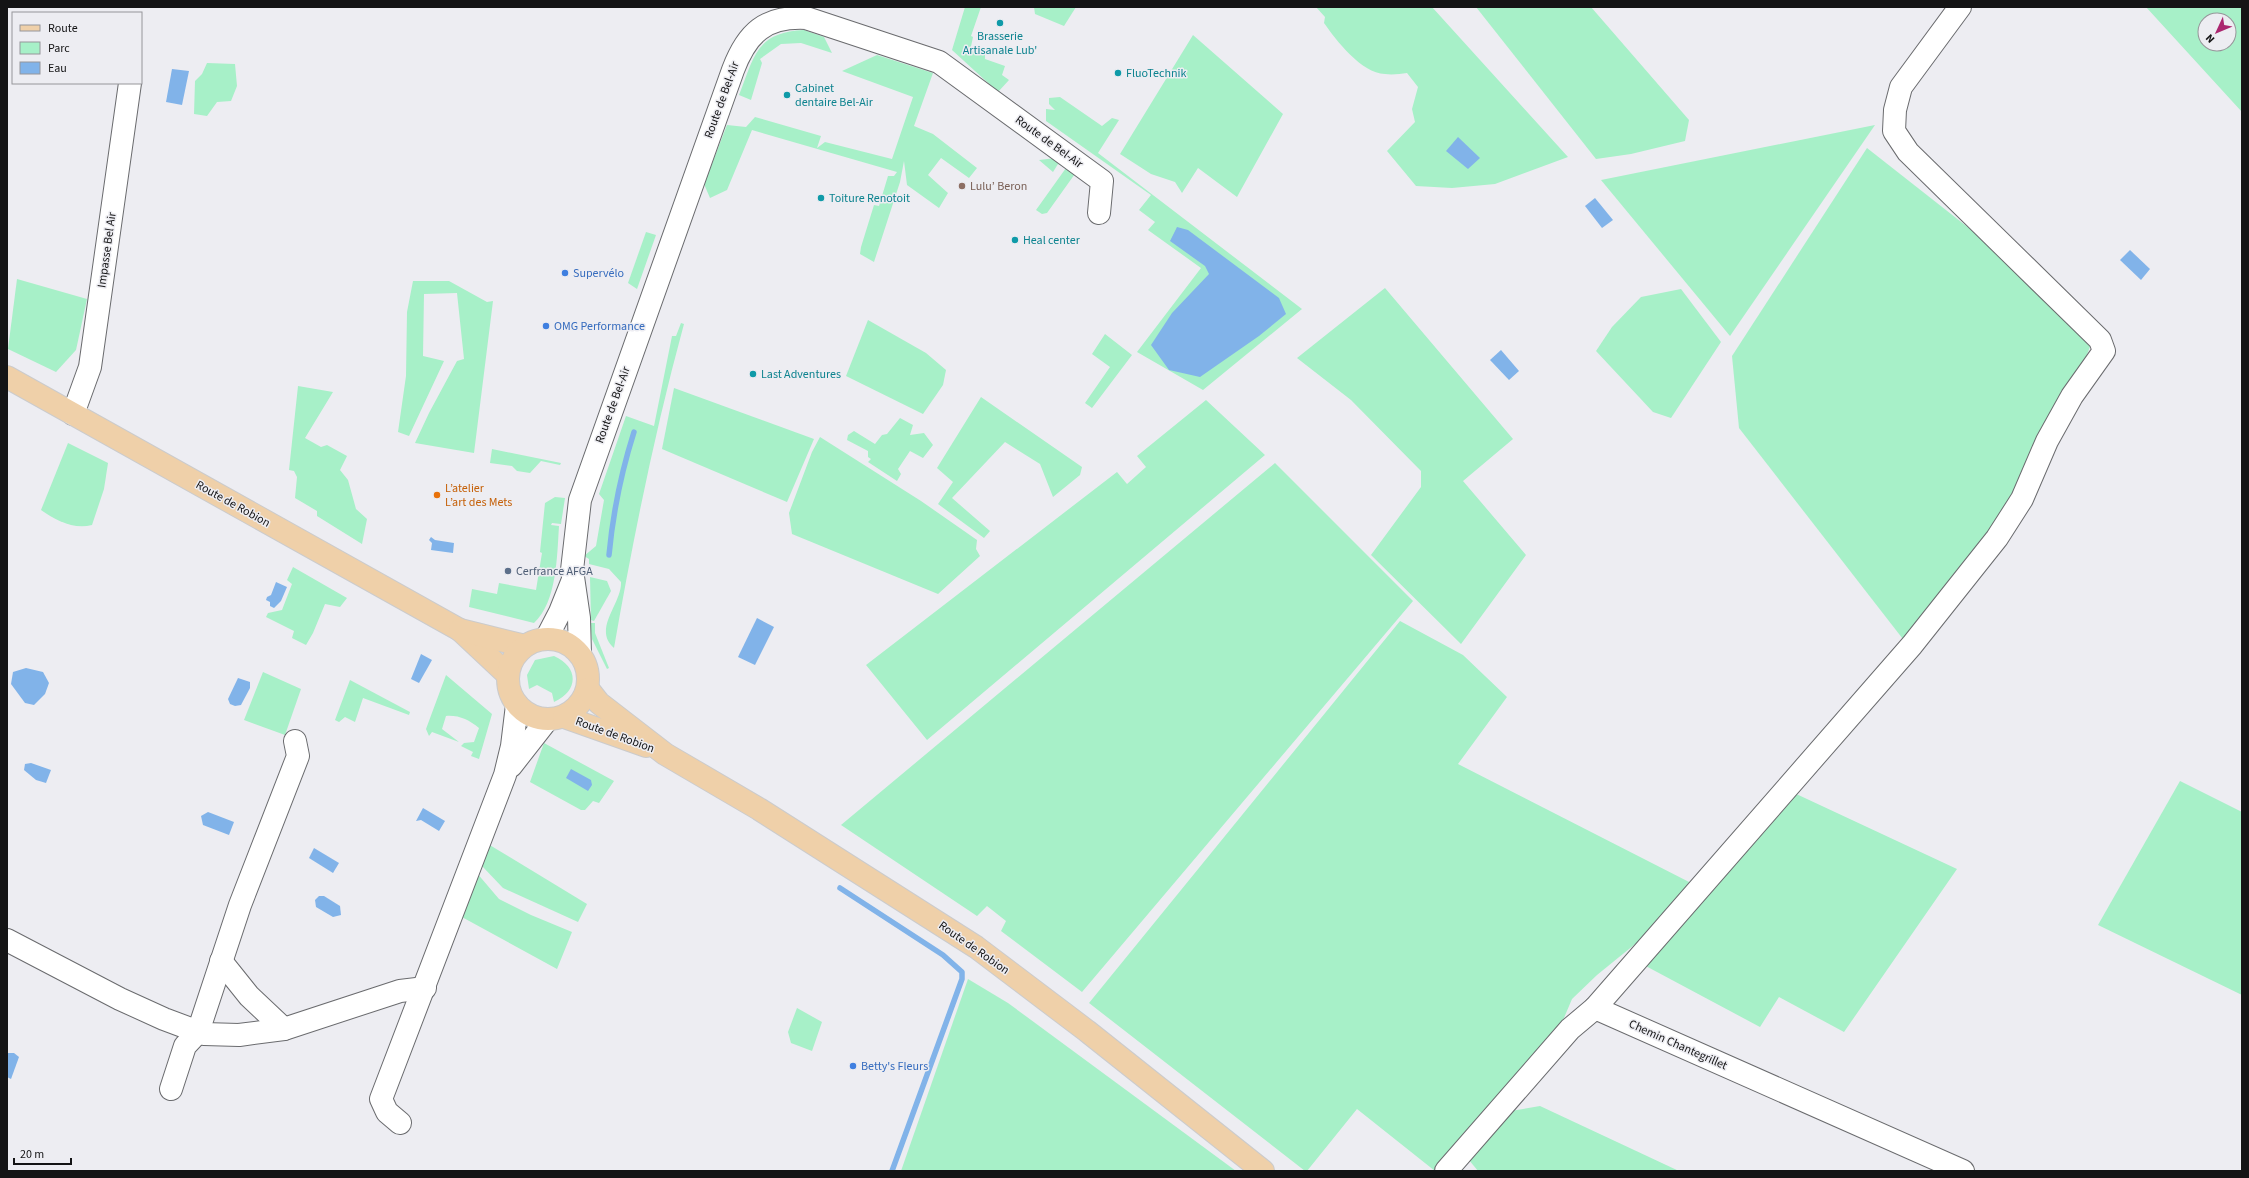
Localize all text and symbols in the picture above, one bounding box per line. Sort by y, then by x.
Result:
legend [12,12,142,84]
north arrow [2197,12,2237,52]
marker: Brasserie Artisanale Lub' [995,18,1005,28]
text: Route [48,20,78,37]
place label: Brasserie Artisanale Lub' [963,28,1037,59]
text: N [2202,31,2218,46]
text: Parc [48,40,70,57]
street label: Route de Bel-Air [700,59,744,141]
text: Eau [48,60,67,77]
place label: FluoTechnik [1126,65,1186,82]
marker: FluoTechnik [1113,68,1123,78]
place label: Cabinet dentaire Bel-Air [795,80,874,111]
marker: Cabinet dentaire Bel-Air [782,90,792,100]
street label: Route de Bel-Air [1011,111,1087,173]
place label: Lulu’ Beron [970,178,1027,195]
marker: Lulu’ Beron [957,181,967,191]
place label: Toiture Renotoit [829,190,910,207]
marker: Toiture Renotoit [816,193,826,203]
street label: Impasse Bel Air [93,210,121,289]
place label: Heal center [1023,232,1081,249]
marker: Heal center [1010,235,1020,245]
place label: Supervélo [573,265,624,282]
marker: Supervélo [560,268,570,278]
place label: OMG Performance [554,318,645,335]
marker: OMG Performance [541,321,551,331]
street label: Route de Bel-Air [591,364,635,446]
place label: Last Adventures [761,366,841,383]
marker: Last Adventures [748,369,758,379]
street label: Route de Robion [193,476,273,532]
place label: L’atelier L’art des Mets [445,480,512,511]
marker: L’atelier L’art des Mets [432,490,442,500]
place label: Cerfrance AFGA [516,563,593,580]
marker: Cerfrance AFGA [503,566,513,576]
street label: Route de Robion [573,713,657,757]
street label: Route de Robion [935,917,1013,979]
street label: Chemin Chantegrillet [1626,1016,1730,1074]
place label: Betty's Fleurs [861,1058,928,1075]
marker: Betty's Fleurs [848,1061,858,1071]
scale bar [14,1140,71,1166]
text: 20 m [20,1146,44,1163]

